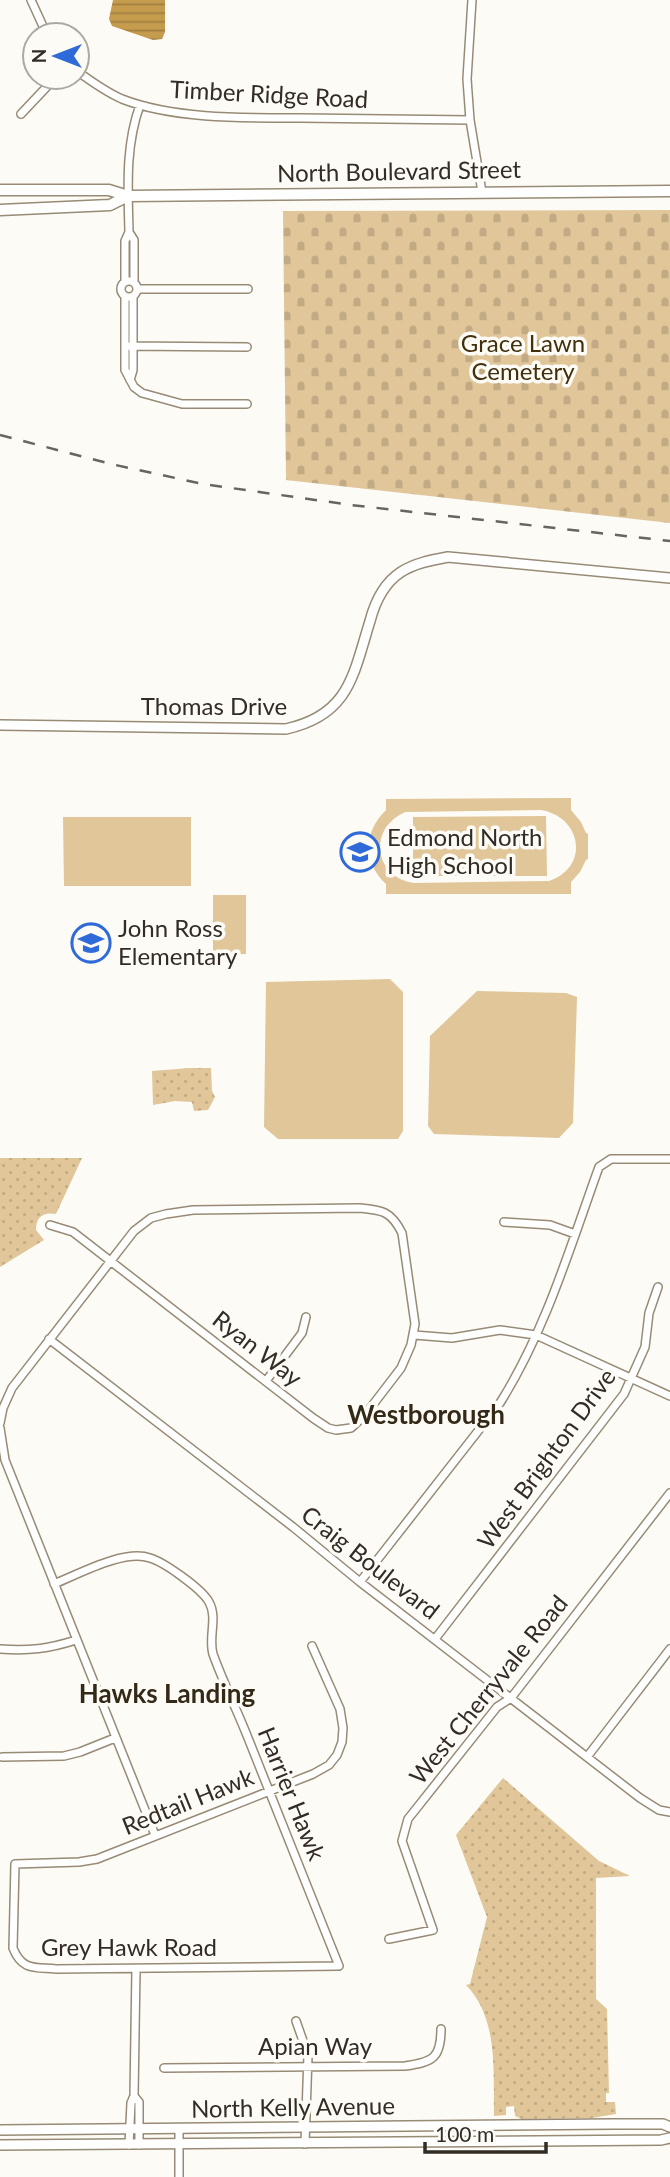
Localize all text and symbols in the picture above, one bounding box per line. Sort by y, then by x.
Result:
north arrow [21,21,91,91]
text: N [27,49,50,63]
street label: Timber Ridge Road [169,74,369,113]
street label: North Boulevard Street [277,154,522,187]
park label: Grace Lawn Cemetery [461,328,585,385]
street label: Thomas Drive [141,691,287,720]
place label: Edmond North High School [387,822,542,879]
school or university icon: Edmond North High School [339,831,381,873]
place label: John Ross Elementary [118,913,238,970]
school or university icon: John Ross Elementary [70,922,112,964]
street label: Ryan Way [207,1304,309,1392]
street label: West Brighton Drive [471,1362,621,1554]
district label: Westborough [347,1398,505,1430]
street label: Craig Boulevard [296,1499,446,1625]
street label: West Cherryvale Road [403,1589,573,1790]
district label: Hawks Landing [79,1677,255,1709]
street label: Harrier Hawk [253,1723,333,1865]
street label: Redtail Hawk [117,1761,258,1840]
street label: Grey Hawk Road [41,1932,217,1961]
street label: Apian Way [258,2031,373,2060]
street label: North Kelly Avenue [191,2090,395,2123]
scale bar [425,2110,546,2154]
text: 100 m [435,2121,494,2146]

